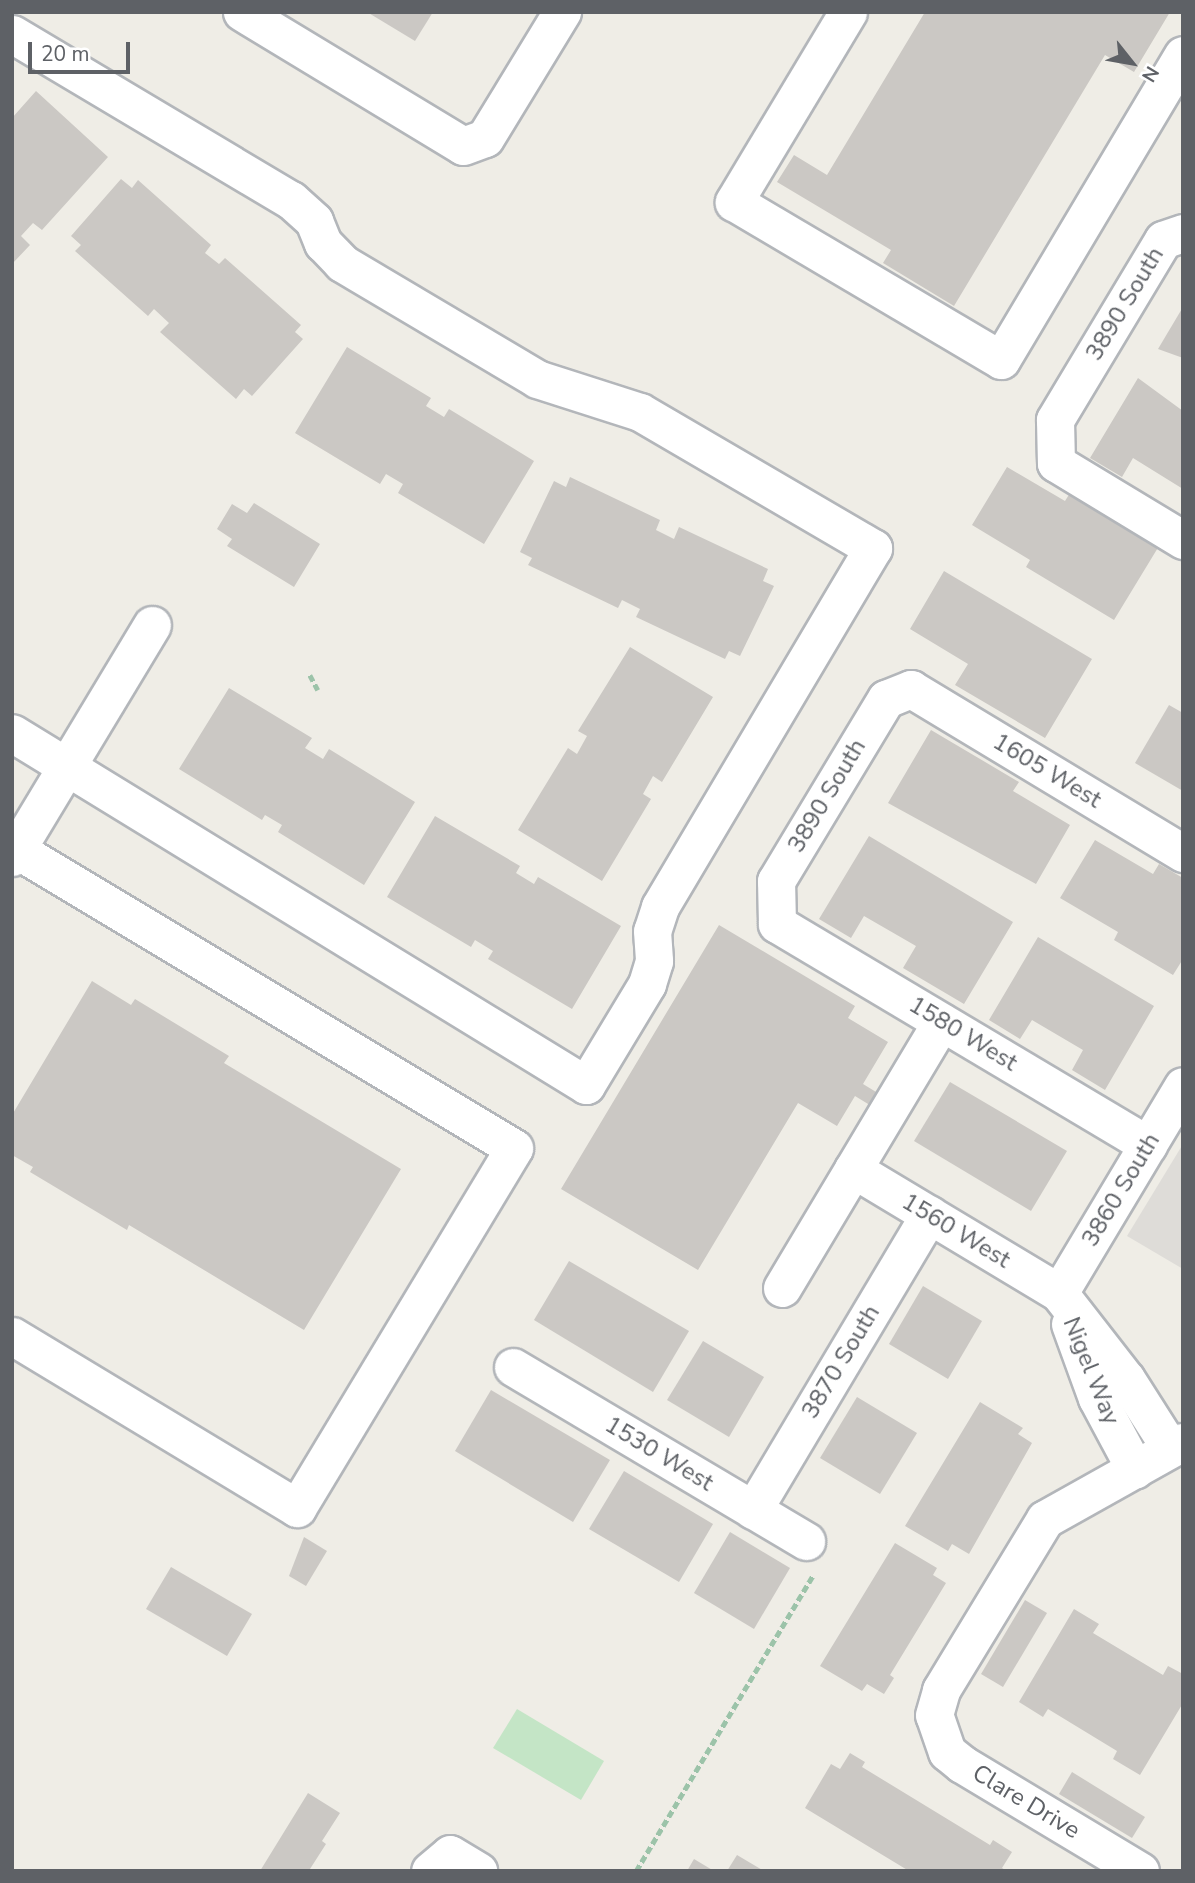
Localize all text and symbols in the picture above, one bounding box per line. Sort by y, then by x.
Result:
scale bar [32,28,133,72]
north arrow [1097,28,1167,98]
text: 20 m [41,40,90,68]
text: N [1135,61,1165,87]
street label: 3890 South [1080,242,1170,366]
street label: 1605 West [988,727,1106,815]
street label: 3890 South [782,734,872,858]
street label: 1580 West [904,990,1022,1078]
street label: 3860 South [1076,1128,1166,1252]
street label: 1560 West [897,1187,1015,1275]
street label: 3870 South [796,1300,886,1424]
street label: Nigel Way [1056,1313,1126,1429]
street label: 1530 West [600,1410,718,1498]
street label: Clare Drive [967,1759,1085,1845]

